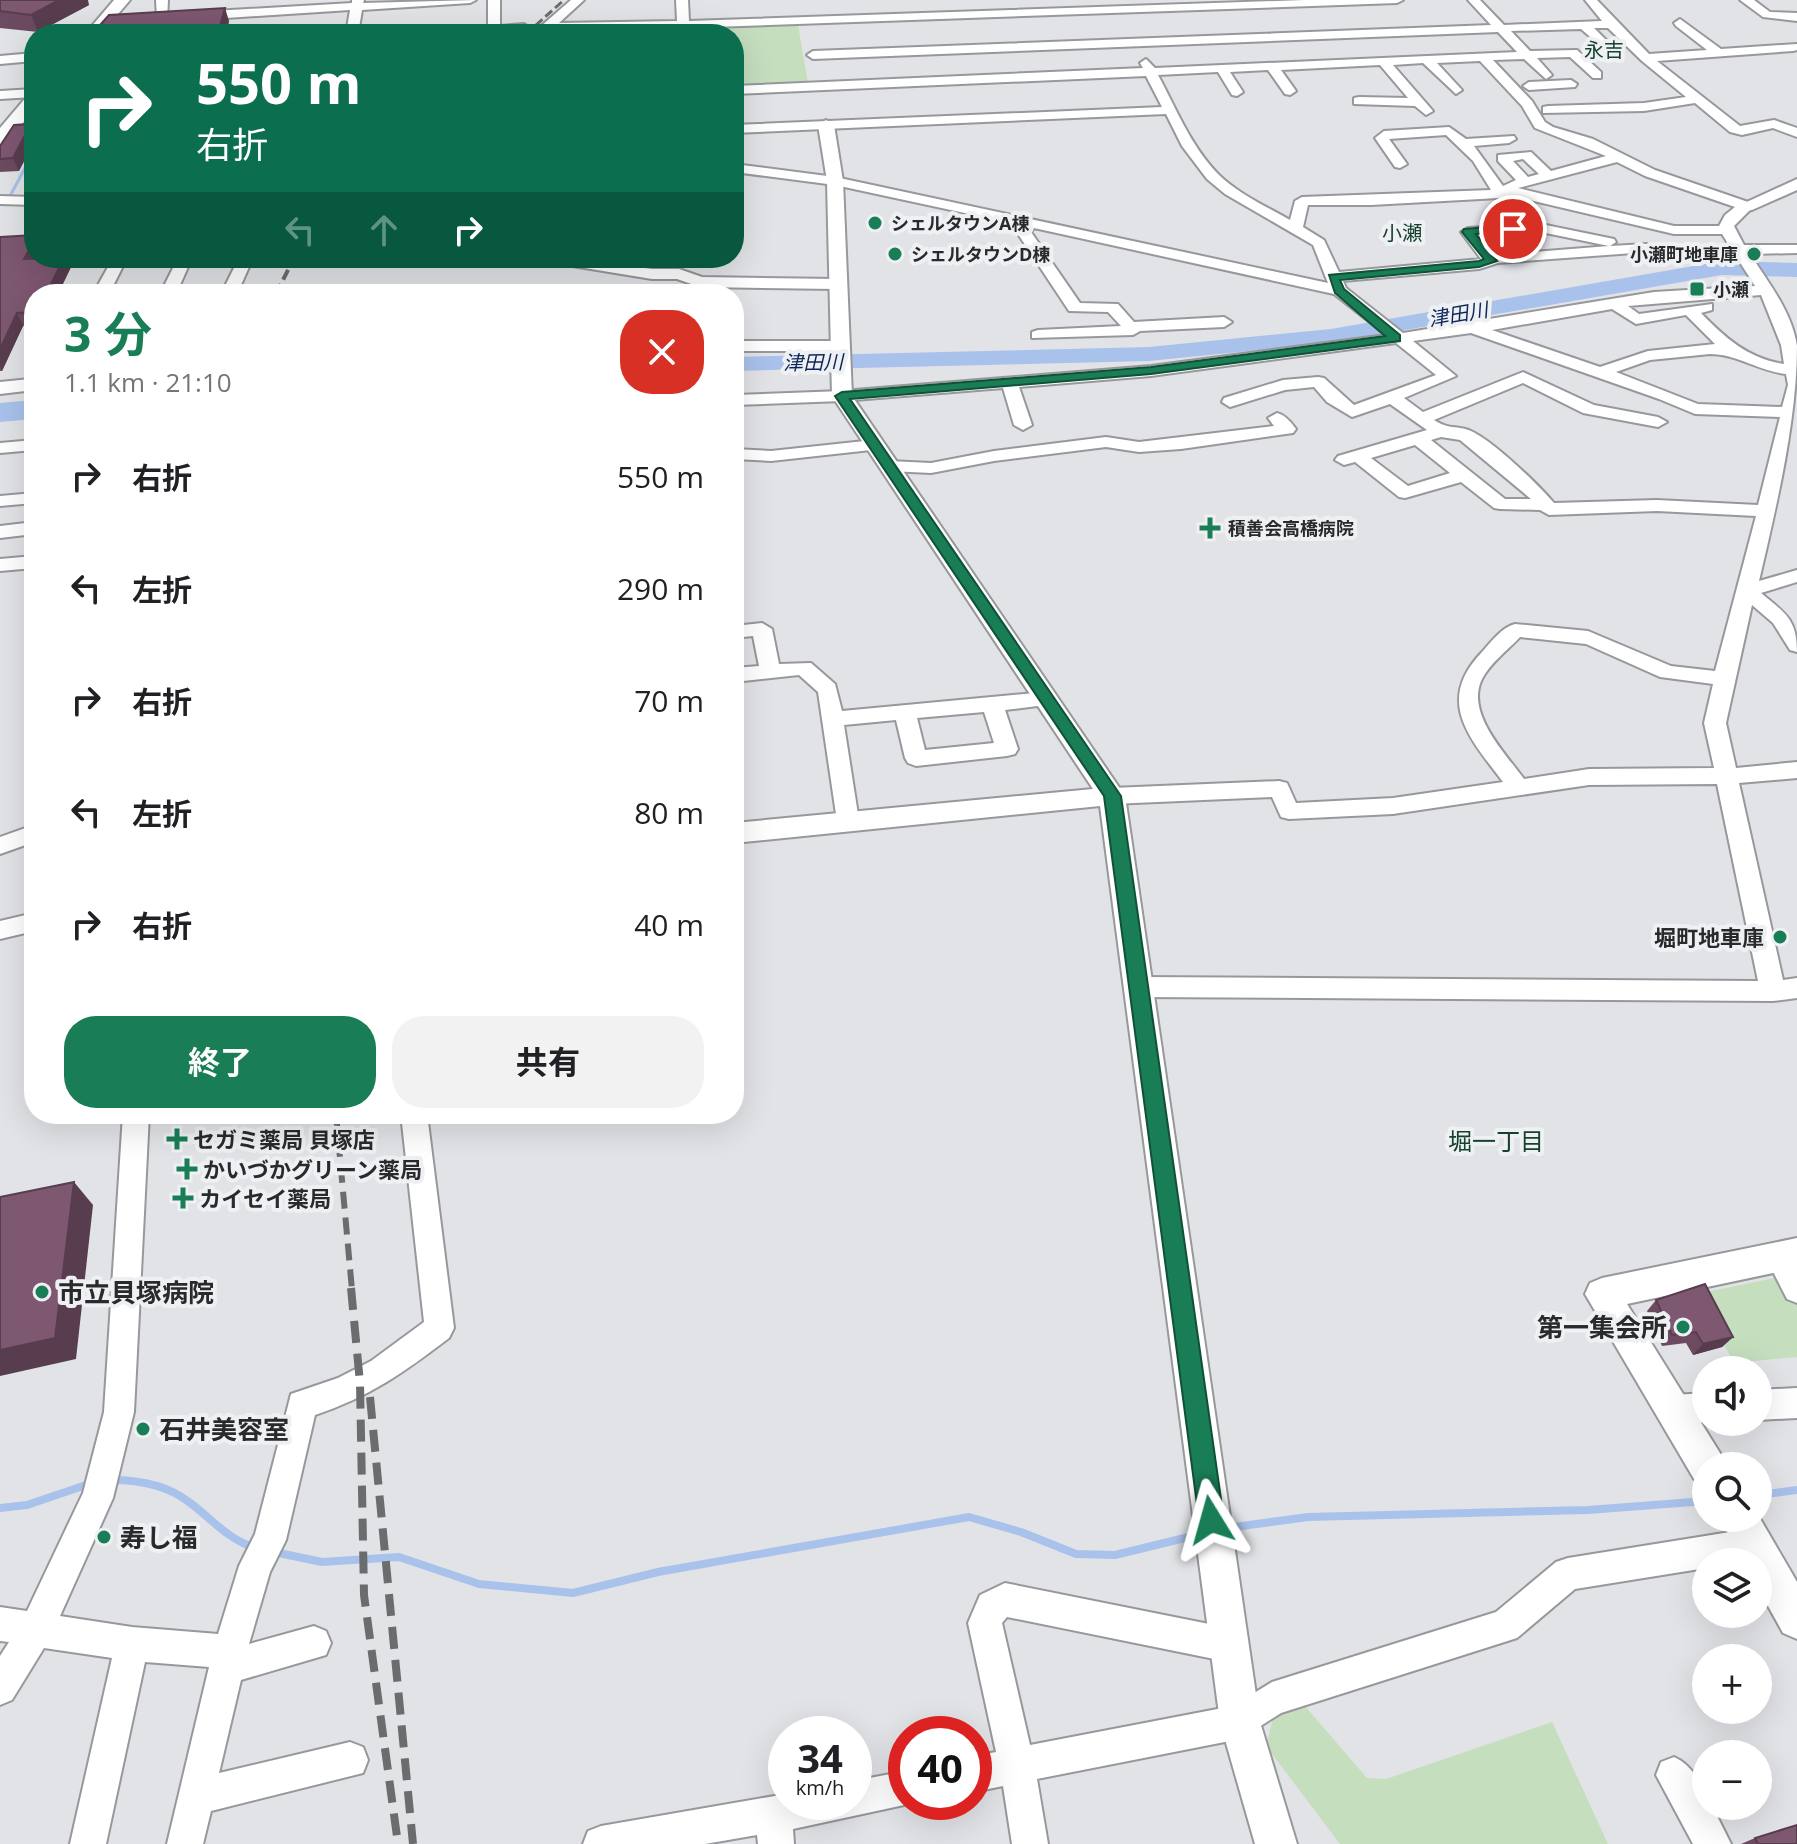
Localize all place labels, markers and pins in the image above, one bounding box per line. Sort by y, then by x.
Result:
pin [1479,195,1547,263]
place label: シェルタウンA棟 [891,211,1029,235]
marker: シェルタウンA棟 [866,214,884,232]
place label: シェルタウンD棟 [911,242,1050,266]
place label: 小瀬町地車庫 [1630,242,1738,266]
marker: シェルタウンD棟 [886,245,904,263]
marker: 小瀬町地車庫 [1745,245,1763,263]
place label: 小瀬 [1713,277,1749,301]
marker: 小瀬 [1688,280,1706,298]
place label: 積善会高橋病院 [1228,516,1354,540]
marker: 積善会高橋病院 [1199,517,1221,539]
place label: 堀町地車庫 [1654,922,1764,952]
marker: 堀町地車庫 [1771,928,1789,946]
place label: セガミ薬局 貝塚店 [193,1124,375,1154]
marker: セガミ薬局 貝塚店 [168,1130,186,1148]
place label: かいづかグリーン薬局 [203,1154,422,1184]
marker: かいづかグリーン薬局 [178,1160,196,1178]
place label: カイセイ薬局 [199,1183,331,1213]
marker: カイセイ薬局 [174,1189,192,1207]
place label: 市立貝塚病院 [58,1274,214,1310]
marker: 市立貝塚病院 [33,1283,51,1301]
place label: 第一集会所 [1537,1309,1667,1345]
marker: 第一集会所 [1674,1318,1692,1336]
place label: 石井美容室 [159,1411,289,1447]
marker: 石井美容室 [134,1420,152,1438]
place label: 寿し福 [120,1519,198,1555]
marker: 寿し福 [95,1528,113,1546]

